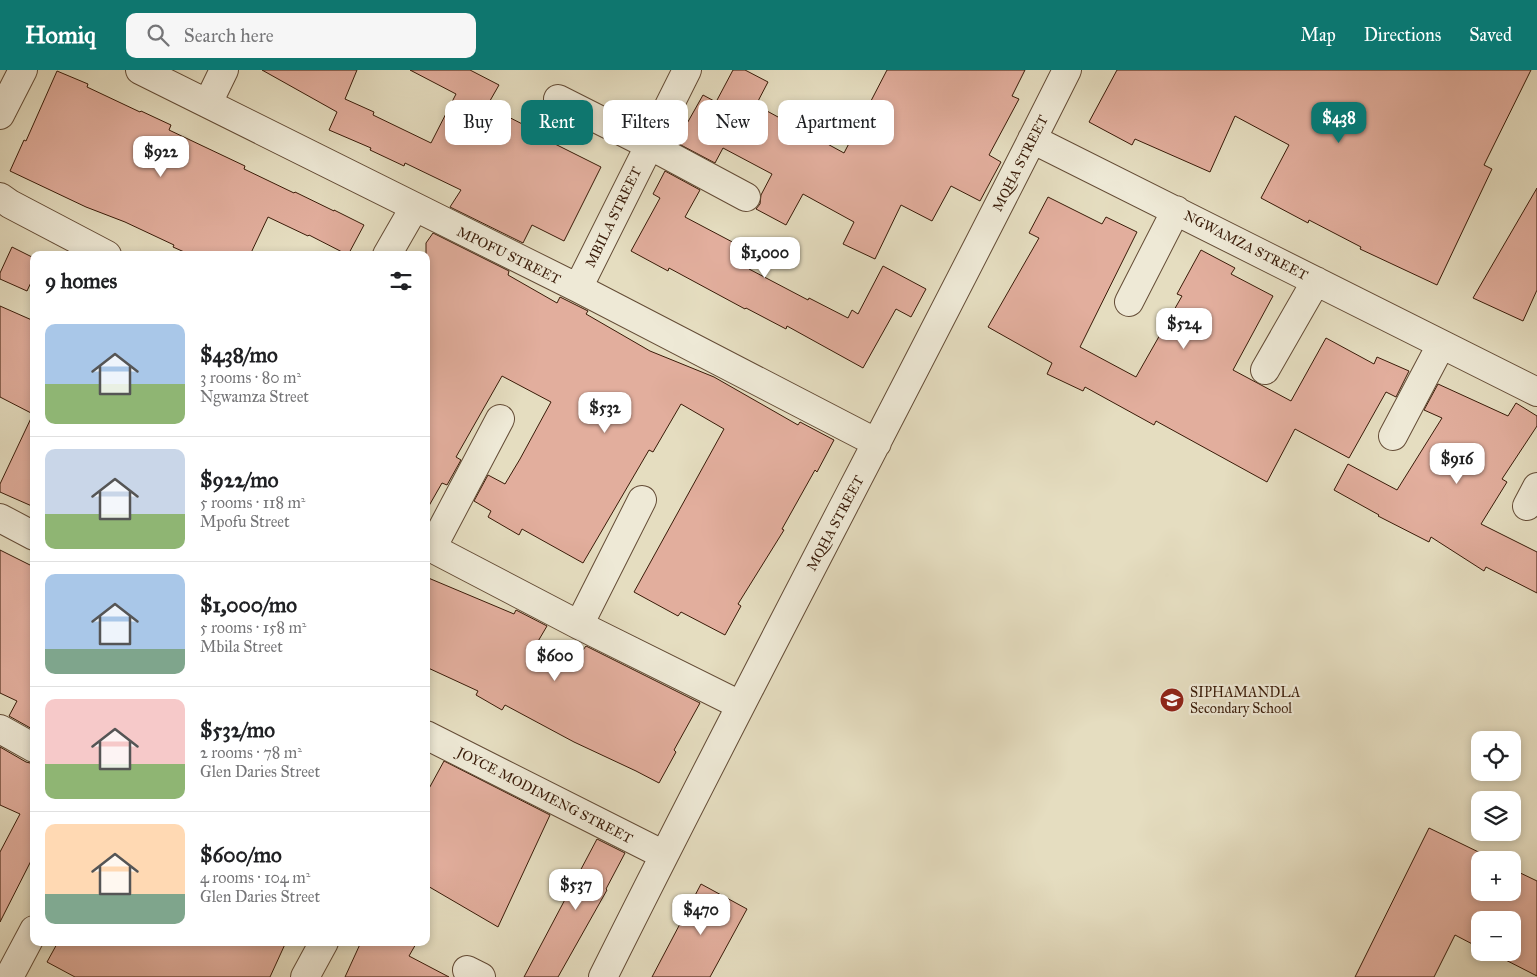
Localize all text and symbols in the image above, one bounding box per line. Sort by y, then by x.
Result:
search box [126,13,476,58]
text: Homiq [25,20,96,50]
icon: search [144,21,172,49]
text: Search here [184,24,274,47]
text: Map [1300,24,1336,46]
text: Directions [1364,24,1441,46]
text: Saved [1469,24,1512,46]
chip: Buy [445,100,511,145]
chip: Rent [521,100,593,145]
chip: Filters [603,100,688,145]
chip: New [698,100,768,145]
chip: Apartment [778,100,894,145]
pin: $438 [1309,102,1369,144]
text: $438 [1322,108,1356,127]
street label: MQHA STREET [989,112,1052,214]
pin: $922 [131,136,191,178]
text: $922 [144,142,178,161]
street label: MBILA STREET [582,164,645,270]
street label: NGWAMZA STREET [1181,207,1311,284]
street label: MPOFU STREET [454,223,564,288]
pin: $1,000 [724,236,806,279]
text: $1,000 [741,243,789,262]
icon: filters [387,267,415,295]
text: 9 homes [45,268,117,294]
pin: $524 [1154,308,1214,350]
text: $524 [1167,314,1201,333]
text: $438/mo [200,342,278,368]
icon: home [85,344,145,404]
text: 3 rooms · 80 m² [200,368,301,387]
text: Ngwamza Street [200,387,309,406]
pin: $532 [575,392,635,434]
text: $532 [589,398,621,417]
pin: $916 [1427,442,1487,485]
text: $916 [1441,449,1473,468]
text: $922/mo [200,467,278,493]
icon: home [85,469,145,529]
street label: MQHA STREET [803,472,868,574]
text: 5 rooms · 118 m² [200,493,305,512]
text: Mpofu Street [200,512,290,531]
text: $1,000/mo [200,592,297,618]
icon: home [85,594,145,654]
text: 5 rooms · 158 m² [200,618,306,637]
text: Mbila Street [200,637,283,656]
pin: $600 [525,640,585,682]
text: $600 [537,646,573,665]
place label: SIPHAMANDLA Secondary School [1190,684,1301,717]
school or university icon: SIPHAMANDLA Secondary School [1159,687,1185,713]
text: $532/mo [200,717,275,743]
icon: home [85,719,145,779]
map controls [1471,731,1521,961]
button: locate [1471,731,1521,781]
text: 2 rooms · 78 m² [200,743,302,762]
street label: JOYCE MODIMENG STREET [452,743,636,848]
text: Glen Daries Street [200,762,320,781]
button: layers [1471,791,1521,841]
text: $600/mo [200,842,282,868]
icon: home [85,844,145,904]
button: + [1471,851,1521,901]
text: 4 rooms · 104 m² [200,868,310,887]
pin: $537 [546,868,606,911]
text: $537 [560,875,592,894]
text: Glen Daries Street [200,887,320,906]
pin: $470 [671,894,731,936]
text: $470 [683,900,719,919]
button: − [1471,911,1521,961]

